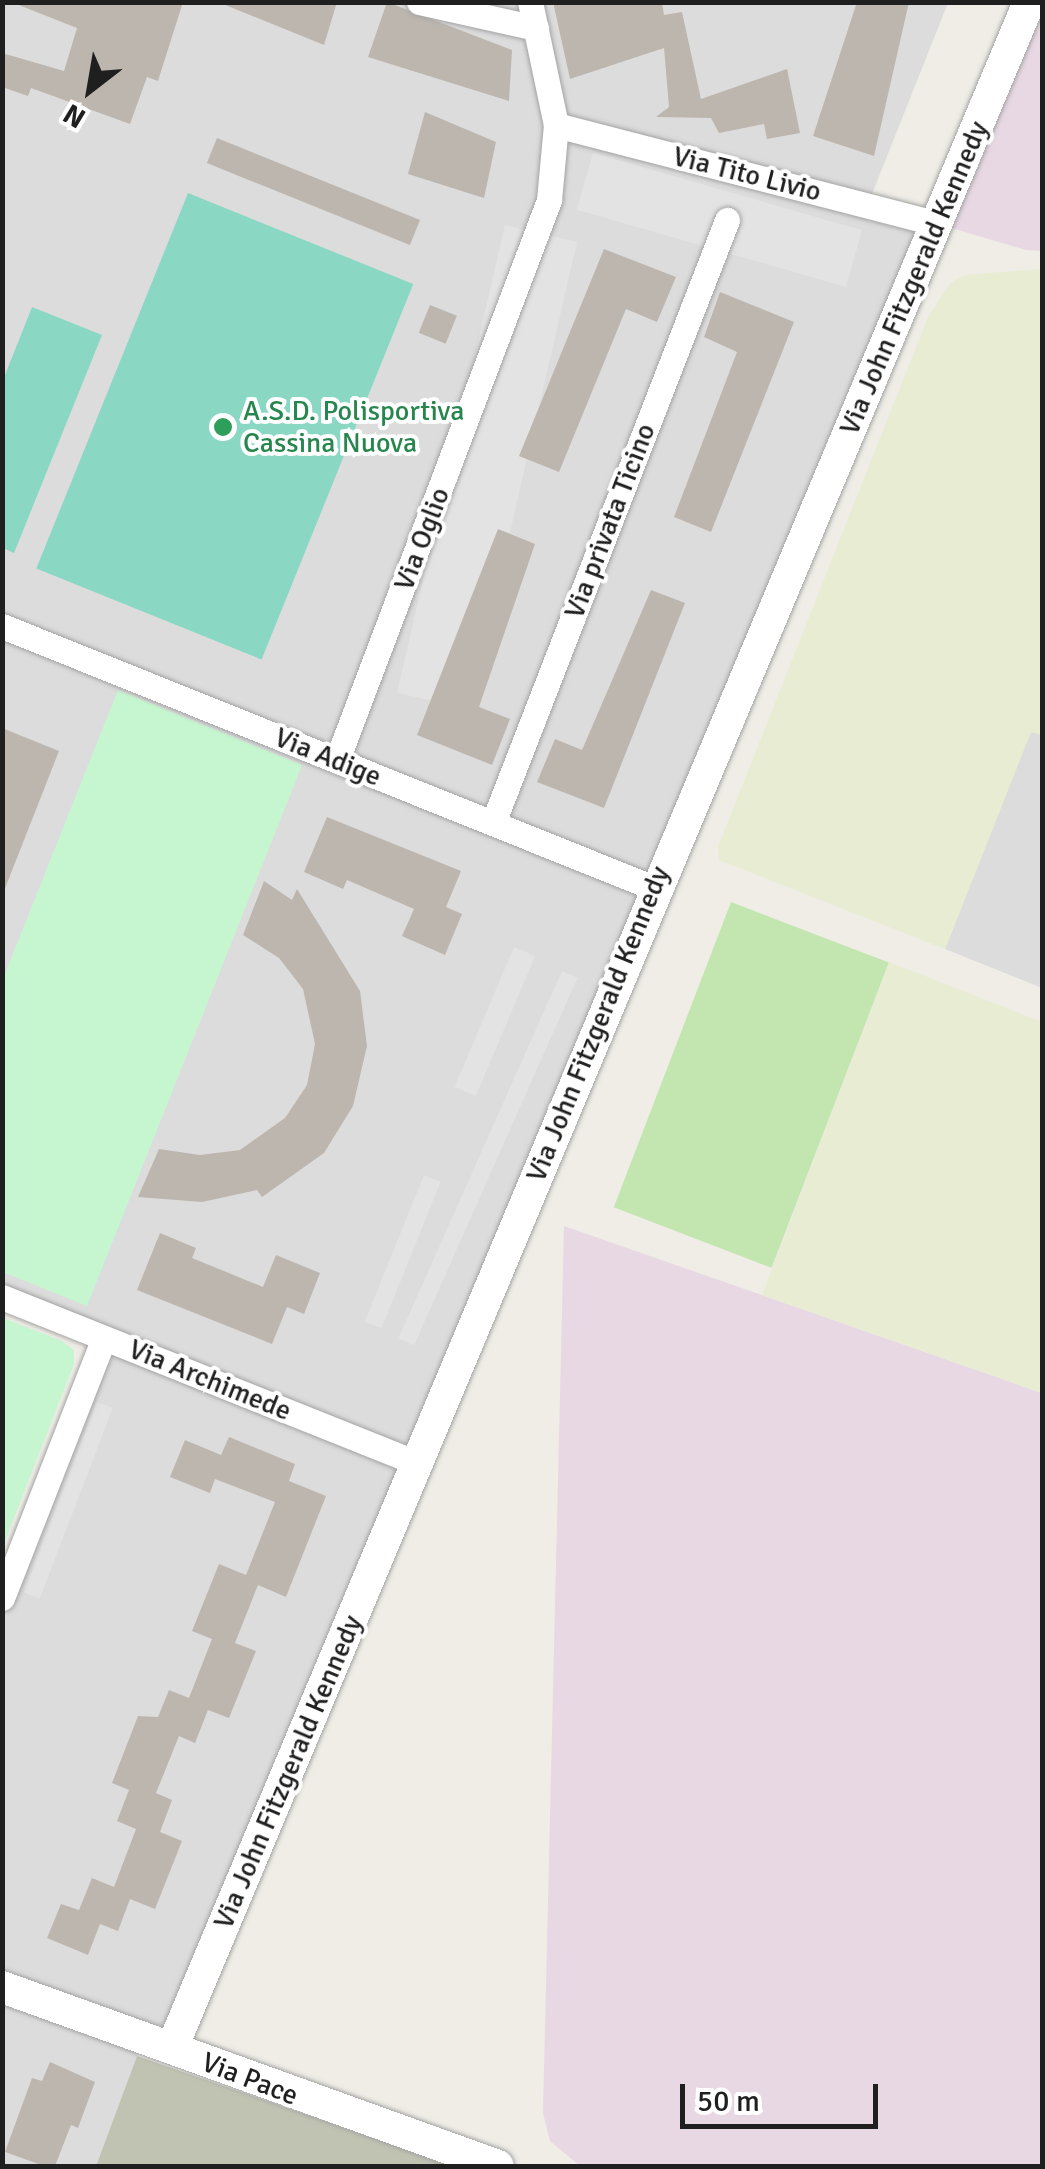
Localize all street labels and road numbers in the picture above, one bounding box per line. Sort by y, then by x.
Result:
street label: Via John Fitzgerald Kennedy [833,116,995,440]
street label: Via Tito Livio [669,139,825,209]
street label: Via privata Ticino [557,419,663,623]
street label: Via Oglio [387,483,457,595]
street label: Via Adige [270,720,386,794]
street label: Via John Fitzgerald Kennedy [519,861,677,1187]
street label: Via Archimede [124,1332,296,1428]
street label: Via John Fitzgerald Kennedy [207,1610,369,1934]
street label: Via Pace [197,2045,303,2113]

